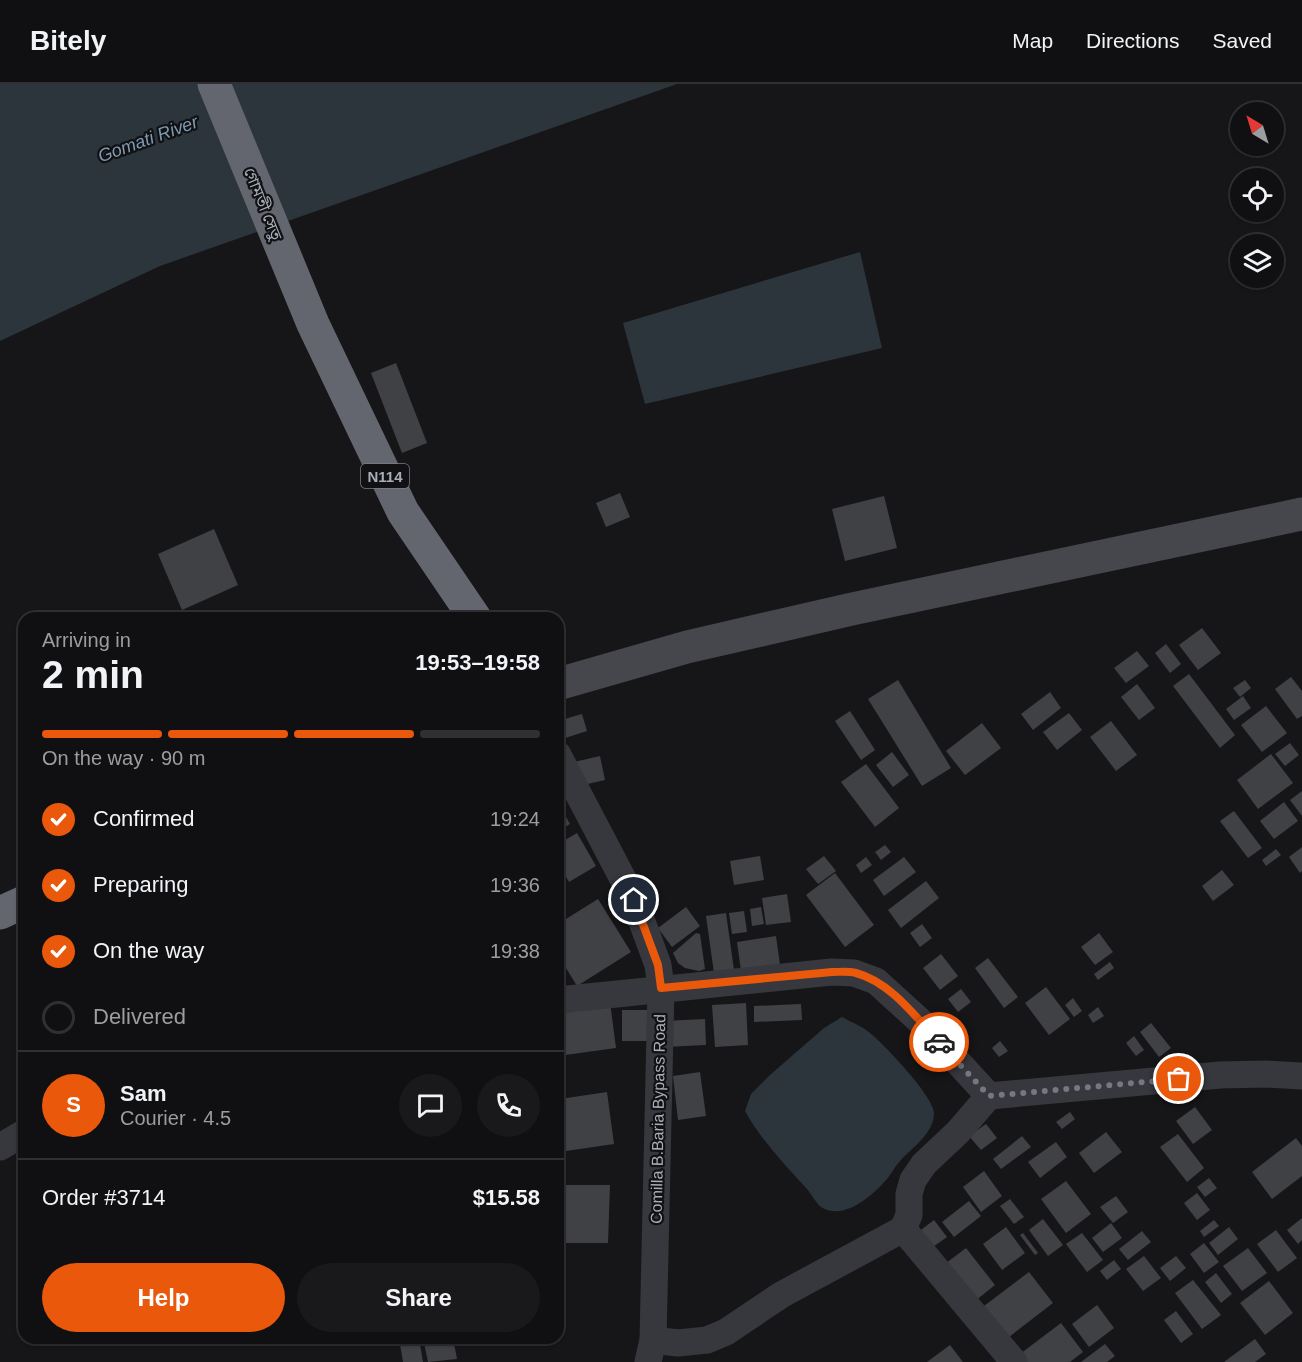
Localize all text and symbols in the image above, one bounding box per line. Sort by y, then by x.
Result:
text: Bitely [30,25,106,56]
text: Map [1012,29,1053,52]
text: Directions [1086,29,1179,52]
text: Saved [1212,29,1272,52]
north arrow [1230,102,1284,156]
map controls [1230,102,1284,288]
water label: Gomati River [95,111,202,166]
street label: গোমতী সেতু [240,165,286,244]
button: locate [1230,168,1284,222]
button: layers [1230,234,1284,288]
road number: N114 [361,464,409,488]
text: Arriving in [42,629,131,651]
text: 19:53–19:58 [415,650,540,675]
text: 2 min [42,653,144,696]
text: On the way · 90 m [42,747,205,769]
icon: check [42,803,75,836]
text: Confirmed [93,806,194,831]
text: 19:24 [490,808,540,830]
icon: check [42,869,75,902]
text: Preparing [93,872,188,897]
text: 19:36 [490,874,540,896]
pin [608,874,659,925]
icon: home [617,883,650,916]
icon: check [42,935,75,968]
text: On the way [93,938,204,963]
text: 19:38 [490,940,540,962]
text: Delivered [93,1004,186,1029]
courier [909,1012,969,1072]
street label: Comilla B.Baria Bypass Road [648,1014,668,1224]
icon: car [923,1026,956,1059]
pin [1153,1053,1204,1104]
icon: bag [1162,1062,1195,1095]
button: chat [399,1074,462,1137]
button: phone [477,1074,540,1137]
text: Sam [120,1081,166,1106]
text: S [66,1092,81,1117]
text: Courier · 4.5 [120,1107,231,1129]
text: Order #3714 [42,1185,166,1210]
text: $15.58 [473,1185,540,1210]
button: Help [42,1263,285,1332]
button: Share [297,1263,540,1332]

